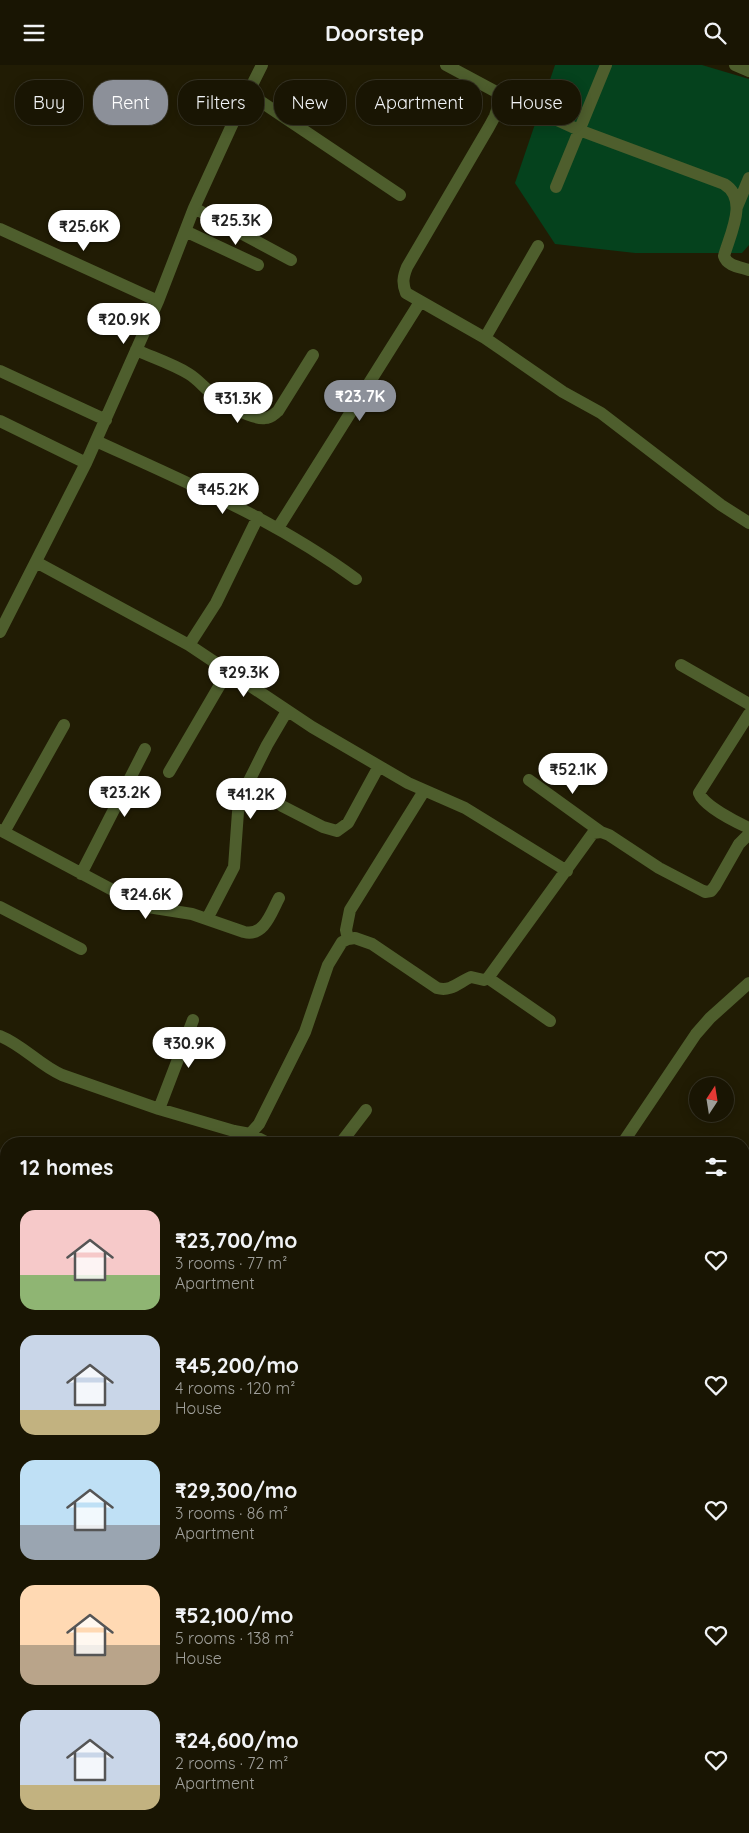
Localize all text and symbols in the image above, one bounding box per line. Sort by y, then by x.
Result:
icon: menu [20,19,48,47]
text: Doorstep [325,19,424,47]
icon: search [701,19,729,47]
chip: Buy [15,80,83,125]
chip: Rent [93,80,168,125]
chip: Filters [178,80,264,125]
chip: New [274,80,346,125]
chip: Apartment [356,80,482,125]
chip: House [492,80,581,125]
pin: ₹25.3K [195,203,277,246]
pin: ₹25.6K [43,209,125,252]
text: ₹25.3K [211,210,261,230]
text: ₹25.6K [59,216,109,236]
pin: ₹20.9K [83,303,165,345]
text: ₹20.9K [98,309,150,329]
pin: ₹23.7K [319,379,401,422]
pin: ₹31.3K [197,381,279,424]
text: ₹23.7K [335,386,385,406]
text: ₹31.3K [215,388,261,408]
pin: ₹45.2K [182,473,264,515]
text: ₹45.2K [198,479,248,499]
pin: ₹29.3K [203,655,285,698]
text: ₹29.3K [219,662,269,682]
pin: ₹52.1K [532,753,614,795]
text: ₹52.1K [549,759,597,779]
pin: ₹23.2K [84,775,166,818]
pin: ₹41.2K [210,777,292,820]
text: ₹23.2K [100,782,150,802]
text: ₹41.2K [227,784,275,804]
pin: ₹24.6K [105,877,187,920]
text: ₹24.6K [121,884,171,904]
pin: ₹30.9K [148,1027,230,1069]
text: ₹30.9K [164,1033,214,1053]
north arrow [689,1077,734,1123]
map controls [689,1077,734,1122]
icon: filters [702,1153,730,1181]
text: 12 homes [20,1154,113,1180]
text: ₹23,700/mo [175,1227,297,1253]
icon: home [60,1230,120,1290]
icon: heart [702,1246,730,1274]
text: 3 rooms · 77 m² [175,1253,287,1273]
text: Apartment [175,1273,255,1293]
text: ₹45,200/mo [175,1352,299,1378]
icon: home [60,1355,120,1415]
icon: heart [702,1371,730,1399]
text: 4 rooms · 120 m² [175,1378,295,1398]
text: House [175,1398,222,1418]
text: ₹29,300/mo [175,1477,297,1503]
icon: home [60,1480,120,1540]
icon: heart [702,1496,730,1524]
text: 3 rooms · 86 m² [175,1503,288,1523]
text: Apartment [175,1523,255,1543]
text: ₹52,100/mo [175,1602,293,1628]
icon: home [60,1605,120,1665]
icon: heart [702,1621,730,1649]
text: 5 rooms · 138 m² [175,1628,294,1648]
text: House [175,1648,222,1668]
text: ₹24,600/mo [175,1727,298,1753]
icon: home [60,1730,120,1790]
icon: heart [702,1746,730,1774]
text: 2 rooms · 72 m² [175,1753,288,1773]
text: Apartment [175,1773,255,1793]

